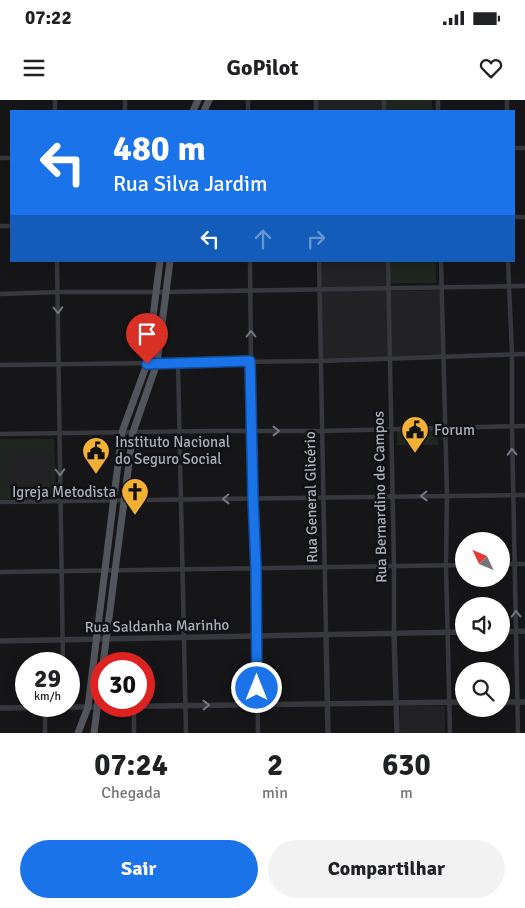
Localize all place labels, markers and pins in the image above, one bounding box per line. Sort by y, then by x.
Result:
pin [126,313,168,364]
public building icon: Forum [400,415,430,454]
place label: Forum [434,421,475,439]
place label: Instituto Nacional do Seguro Social [115,433,230,468]
public building icon: Instituto Nacional do Seguro Social [81,436,111,475]
church icon: Igreja Metodista [120,477,150,516]
place label: Igreja Metodista [12,483,116,501]

